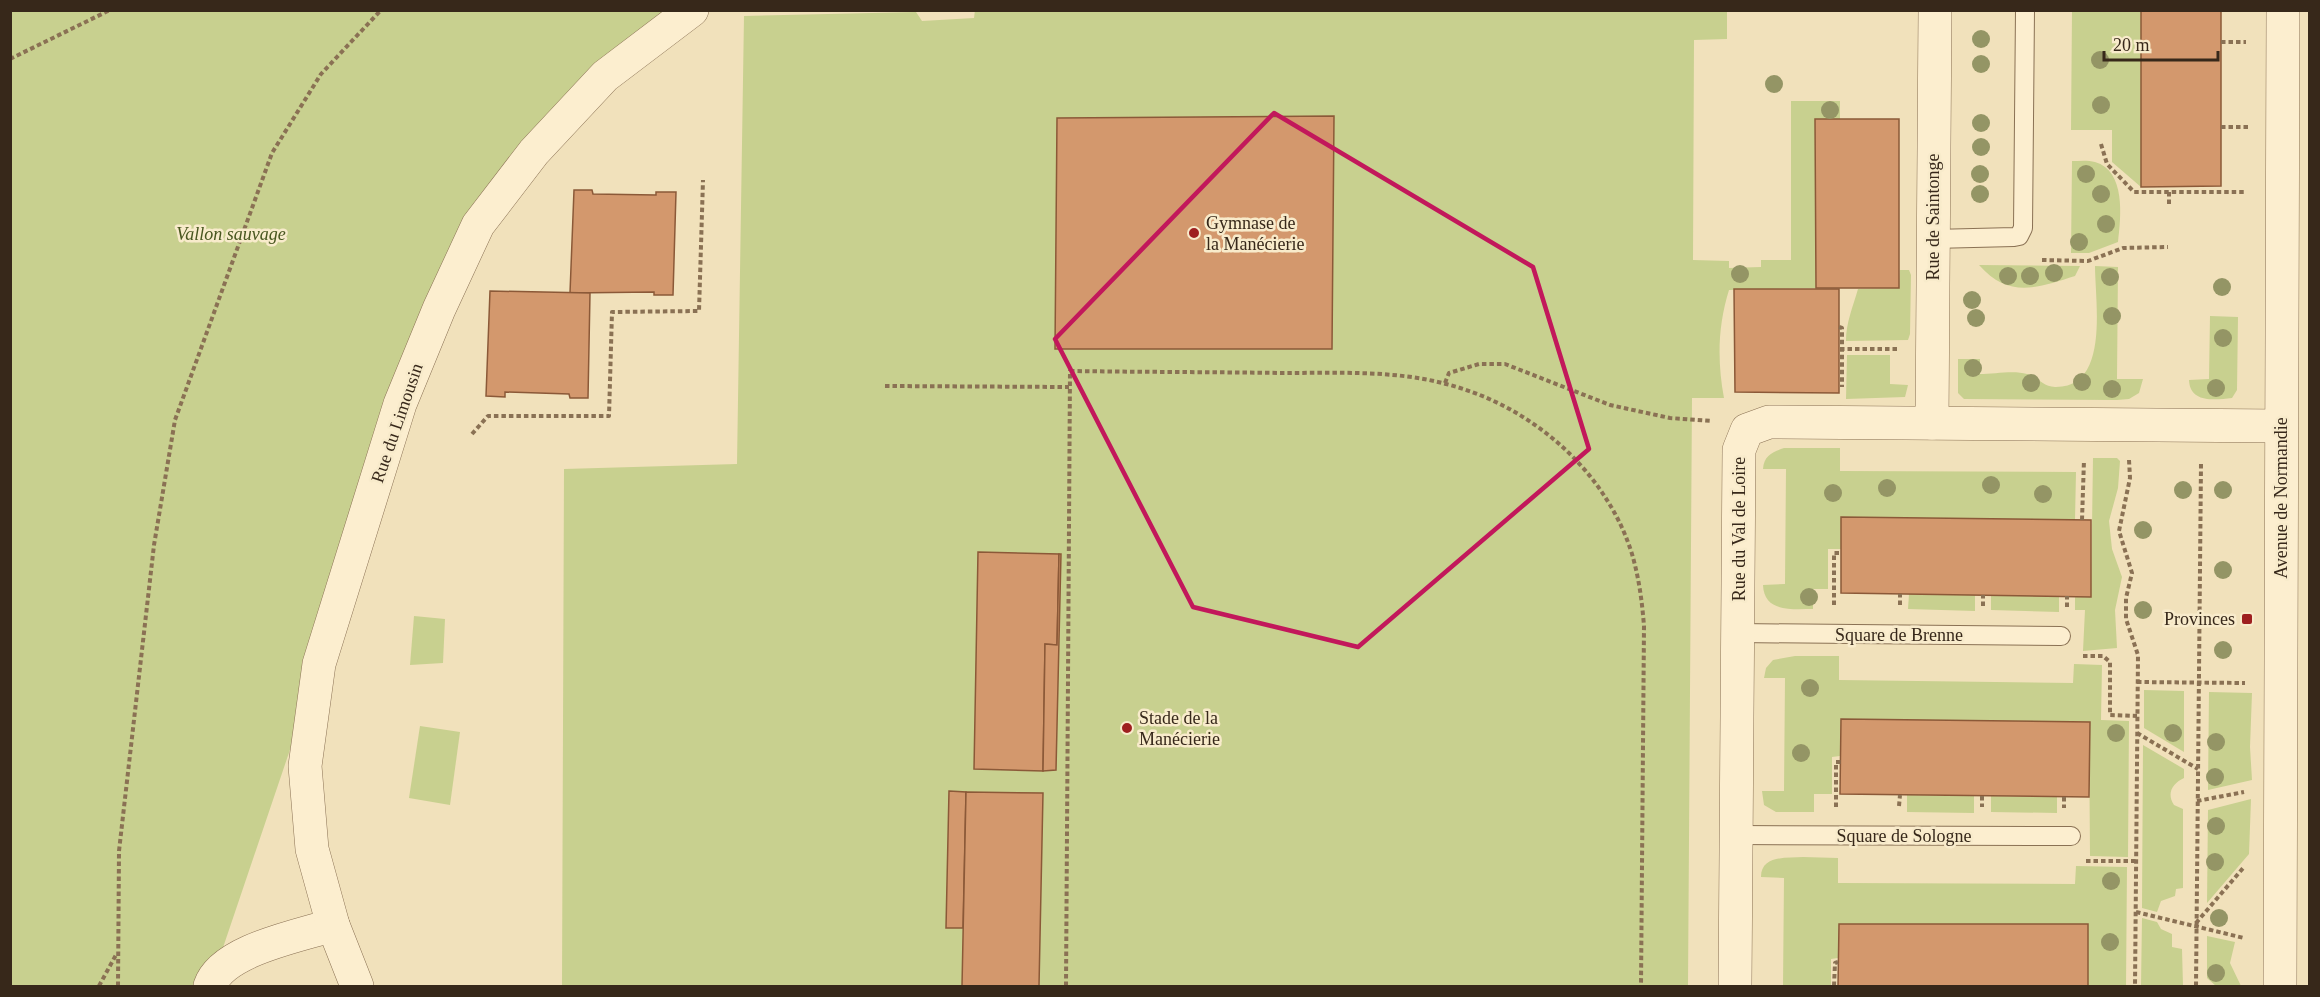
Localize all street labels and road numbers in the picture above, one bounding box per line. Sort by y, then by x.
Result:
street label: Rue de Saintonge [1923,154,1943,280]
street label: Rue du Limousin [367,361,427,485]
street label: Avenue de Normandie [2271,417,2291,579]
street label: Rue du Val de Loire [1729,457,1749,601]
street label: Square de Brenne [1835,625,1963,645]
street label: Square de Sologne [1837,826,1971,846]

